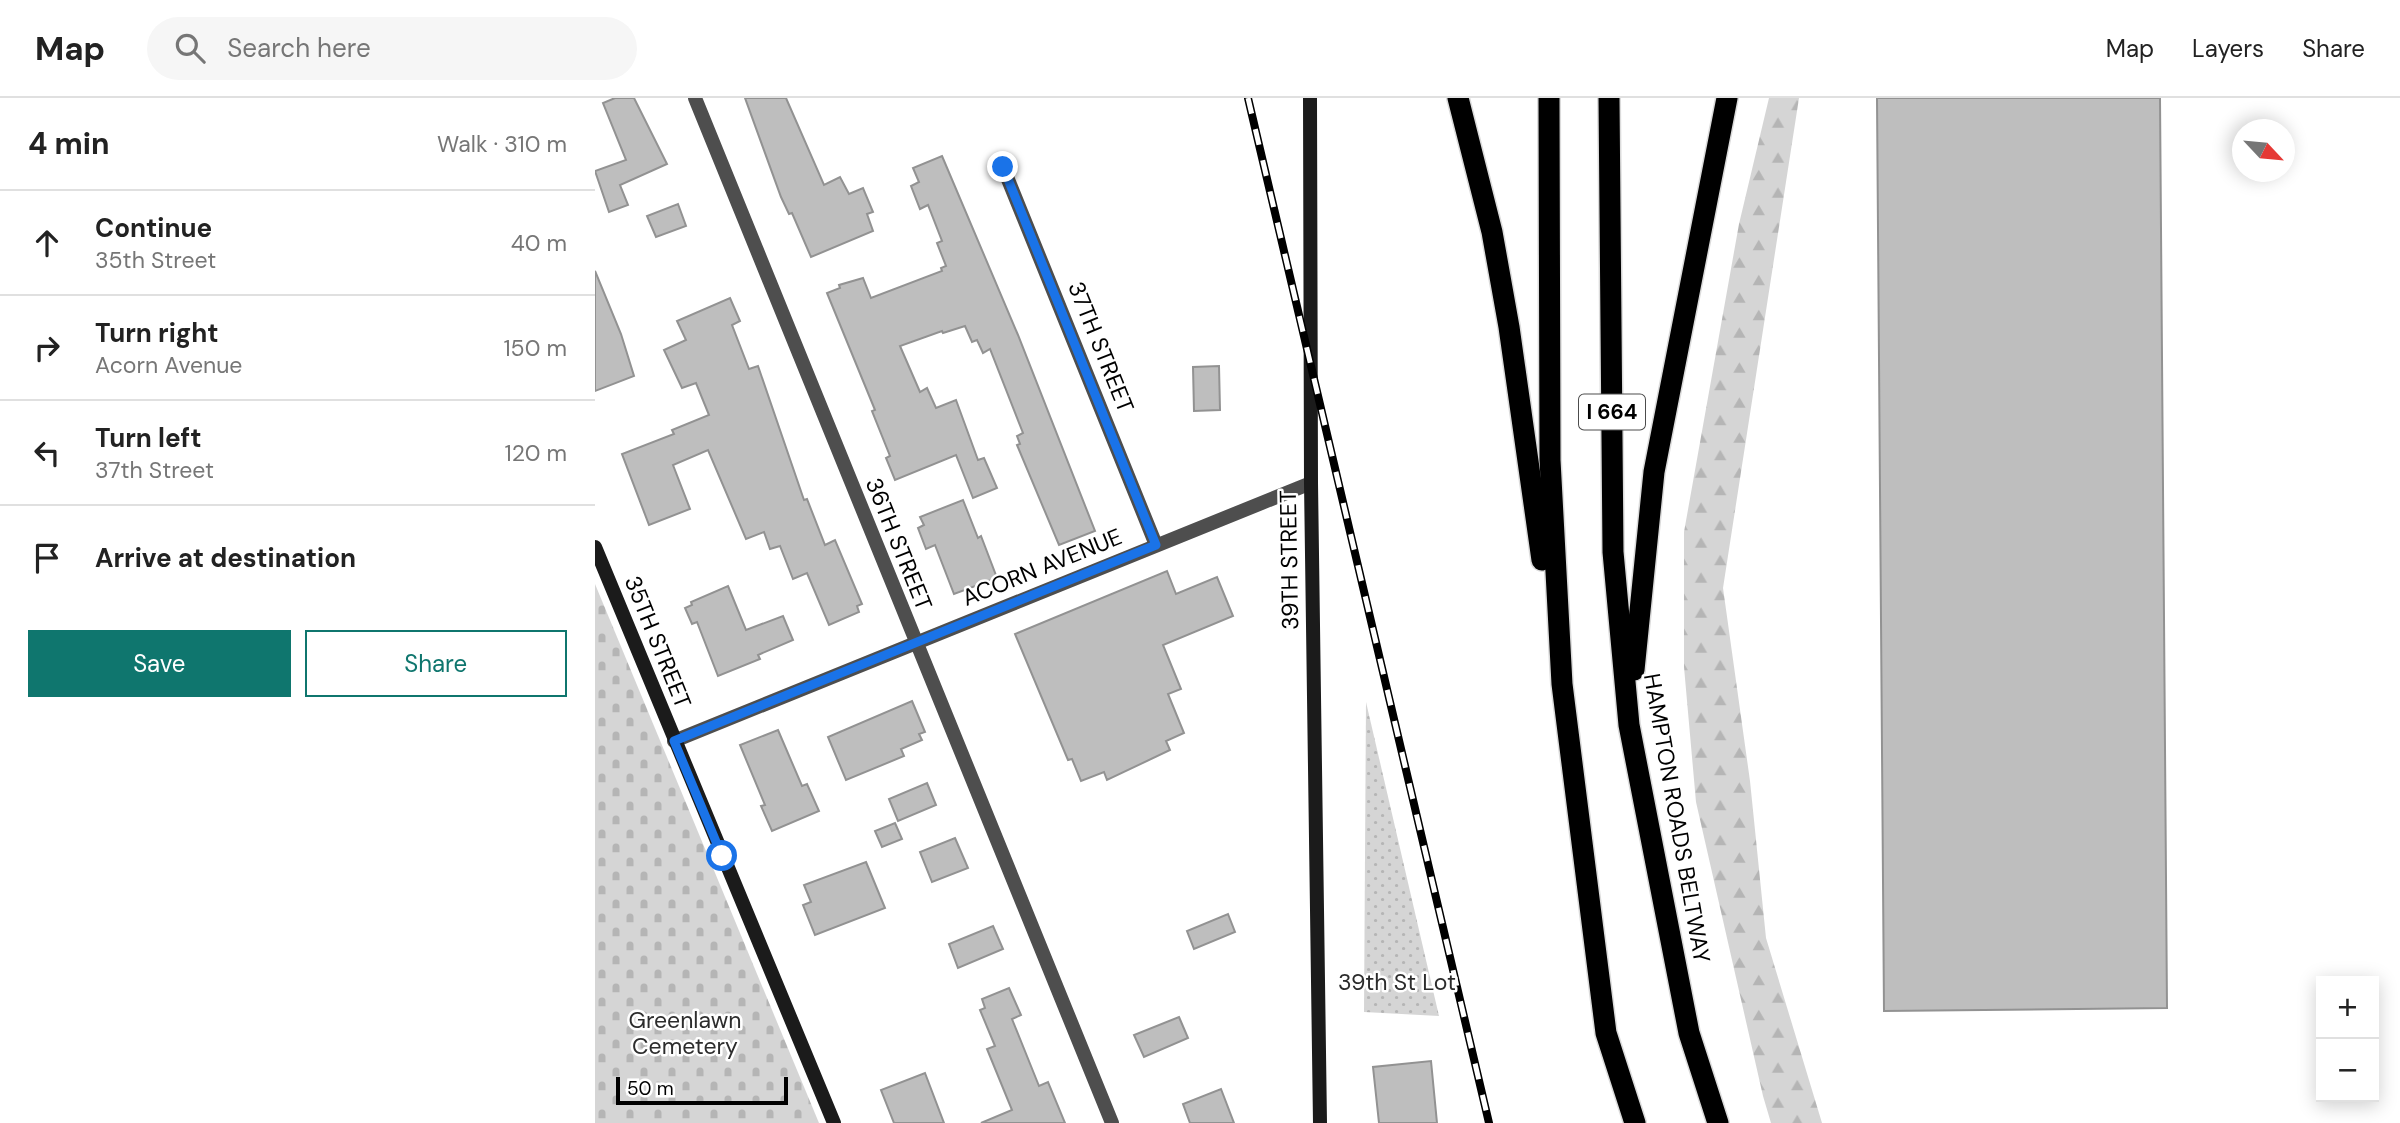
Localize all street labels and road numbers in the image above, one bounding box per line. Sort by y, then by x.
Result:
street label: 37TH STREET [1061,277,1141,417]
road number: I 664 [1579,394,1645,430]
street label: 36TH STREET [859,473,939,615]
street label: 39TH STREET [1273,490,1305,630]
street label: ACORN AVENUE [958,521,1126,613]
street label: 35TH STREET [618,571,698,713]
street label: HAMPTON ROADS BELTWAY [1637,671,1717,965]

